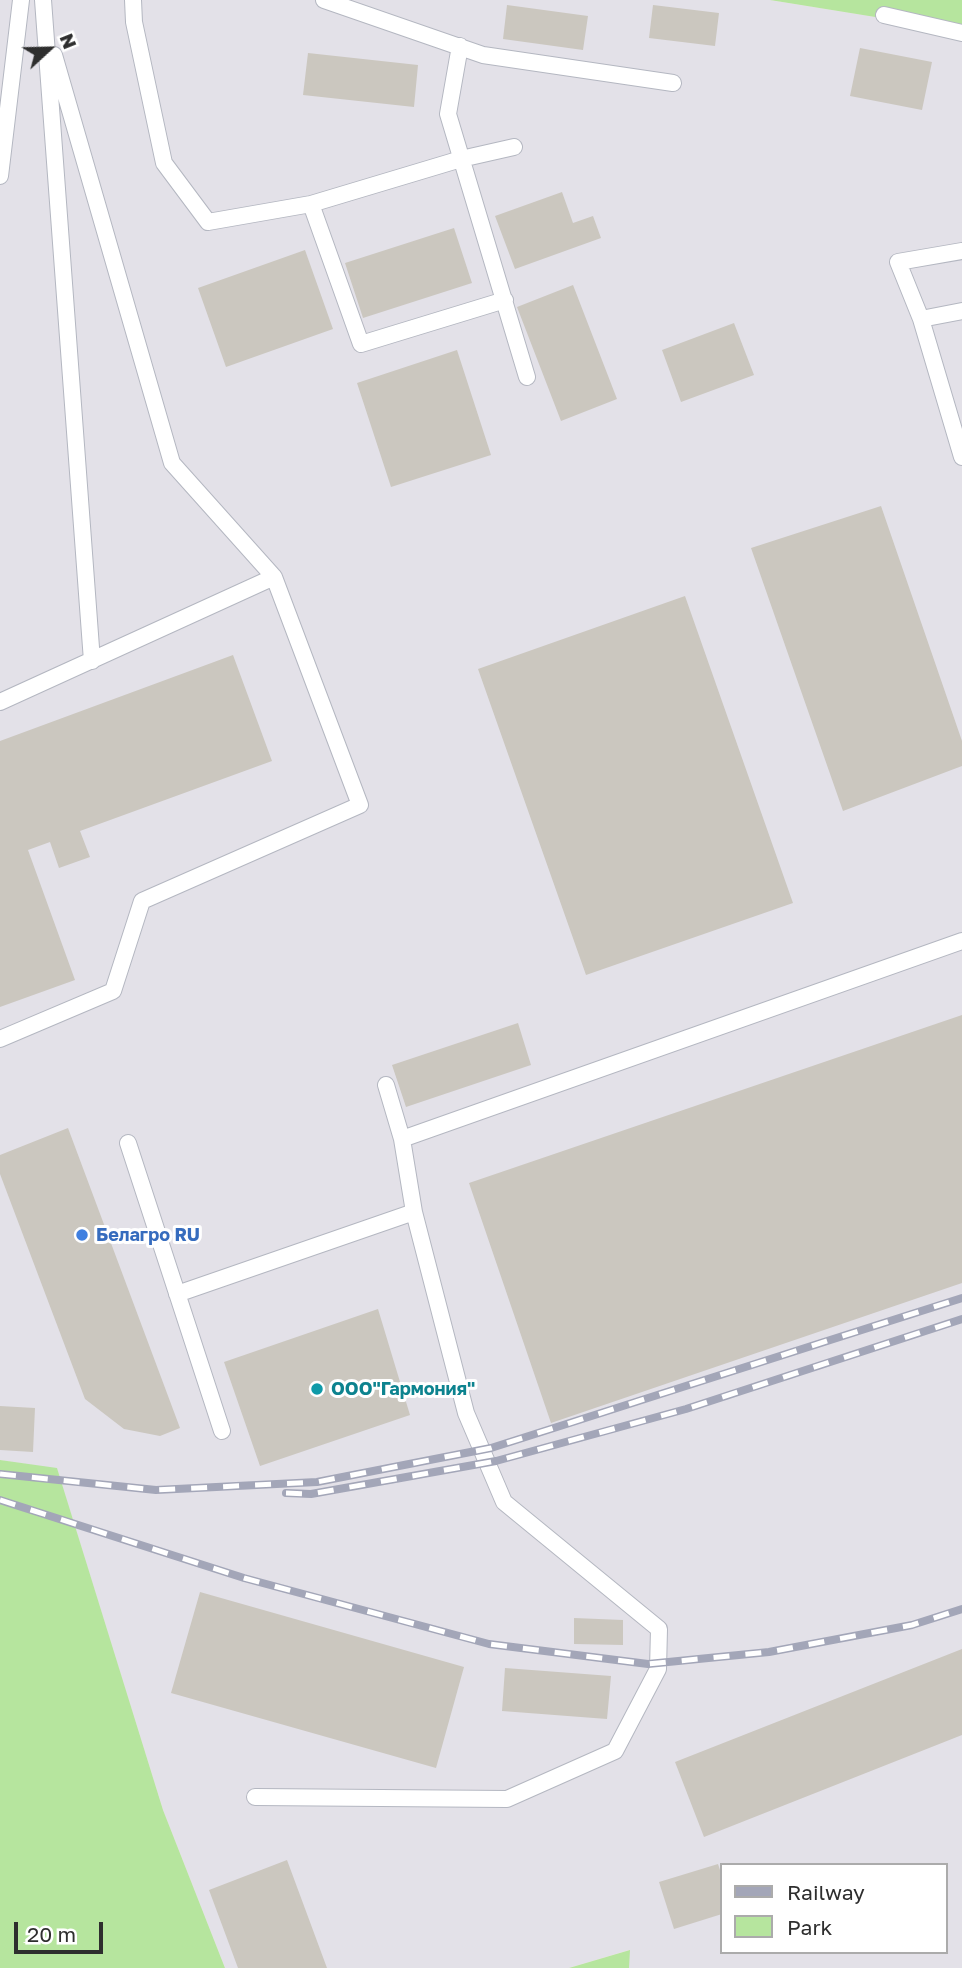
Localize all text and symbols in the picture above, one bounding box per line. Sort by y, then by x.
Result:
north arrow [14,14,84,84]
text: N [56,30,82,52]
place label: Белагро RU [96,1224,200,1246]
marker: Белагро RU [74,1227,90,1243]
place label: ООО"Гармония" [331,1378,475,1400]
marker: ООО"Гармония" [309,1381,325,1397]
legend [720,1863,948,1954]
text: Railway [787,1879,865,1905]
scale bar [18,1909,107,1953]
text: Park [787,1914,832,1940]
text: 20 m [27,1921,76,1947]

